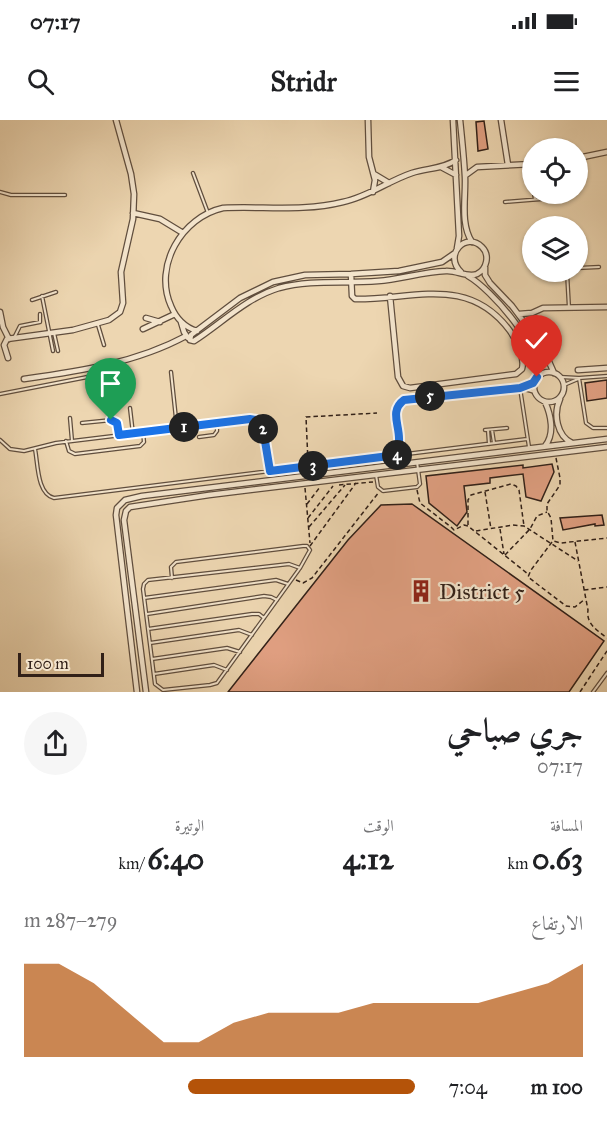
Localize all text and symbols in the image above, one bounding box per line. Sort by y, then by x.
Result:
text: 07:17 [30,8,81,35]
icon: search [24,65,57,98]
text: Stridr [270,65,337,98]
icon: menu [550,65,583,98]
map controls [522,138,588,282]
button: locate [522,138,588,204]
button: layers [522,216,588,282]
pin [511,315,562,377]
icon: check [520,324,553,357]
pin [85,358,136,420]
icon: arrive [94,367,127,400]
pin: 5 [415,381,445,411]
text: 5 [426,386,434,405]
pin: 1 [169,412,199,442]
pin: 2 [248,414,278,444]
text: 1 [181,417,187,436]
text: 2 [259,419,267,438]
pin: 4 [382,440,412,470]
text: 4 [393,445,401,464]
pin: 3 [298,451,328,481]
text: 3 [310,456,316,475]
building icon: District 5 [408,578,434,604]
place label: District 5 [439,578,524,605]
scale bar [18,650,104,678]
text: 100 m [27,654,69,673]
text: جري صباحي [447,711,583,751]
button: share [24,712,87,775]
text: 07:17 [537,754,583,778]
text: الوتيرة [175,816,204,835]
text: الوقت [363,816,394,835]
text: المسافة [550,816,583,835]
text: 6:40 [147,841,204,877]
text: 4:12 [343,841,394,877]
text: 0.63 [532,841,583,877]
text: /km [119,854,147,873]
text: km [508,854,532,873]
text: 279–287 m [24,908,118,932]
text: الارتفاع [531,911,583,935]
text: 7:04 [449,1075,487,1099]
text: 100 m [531,1075,583,1099]

